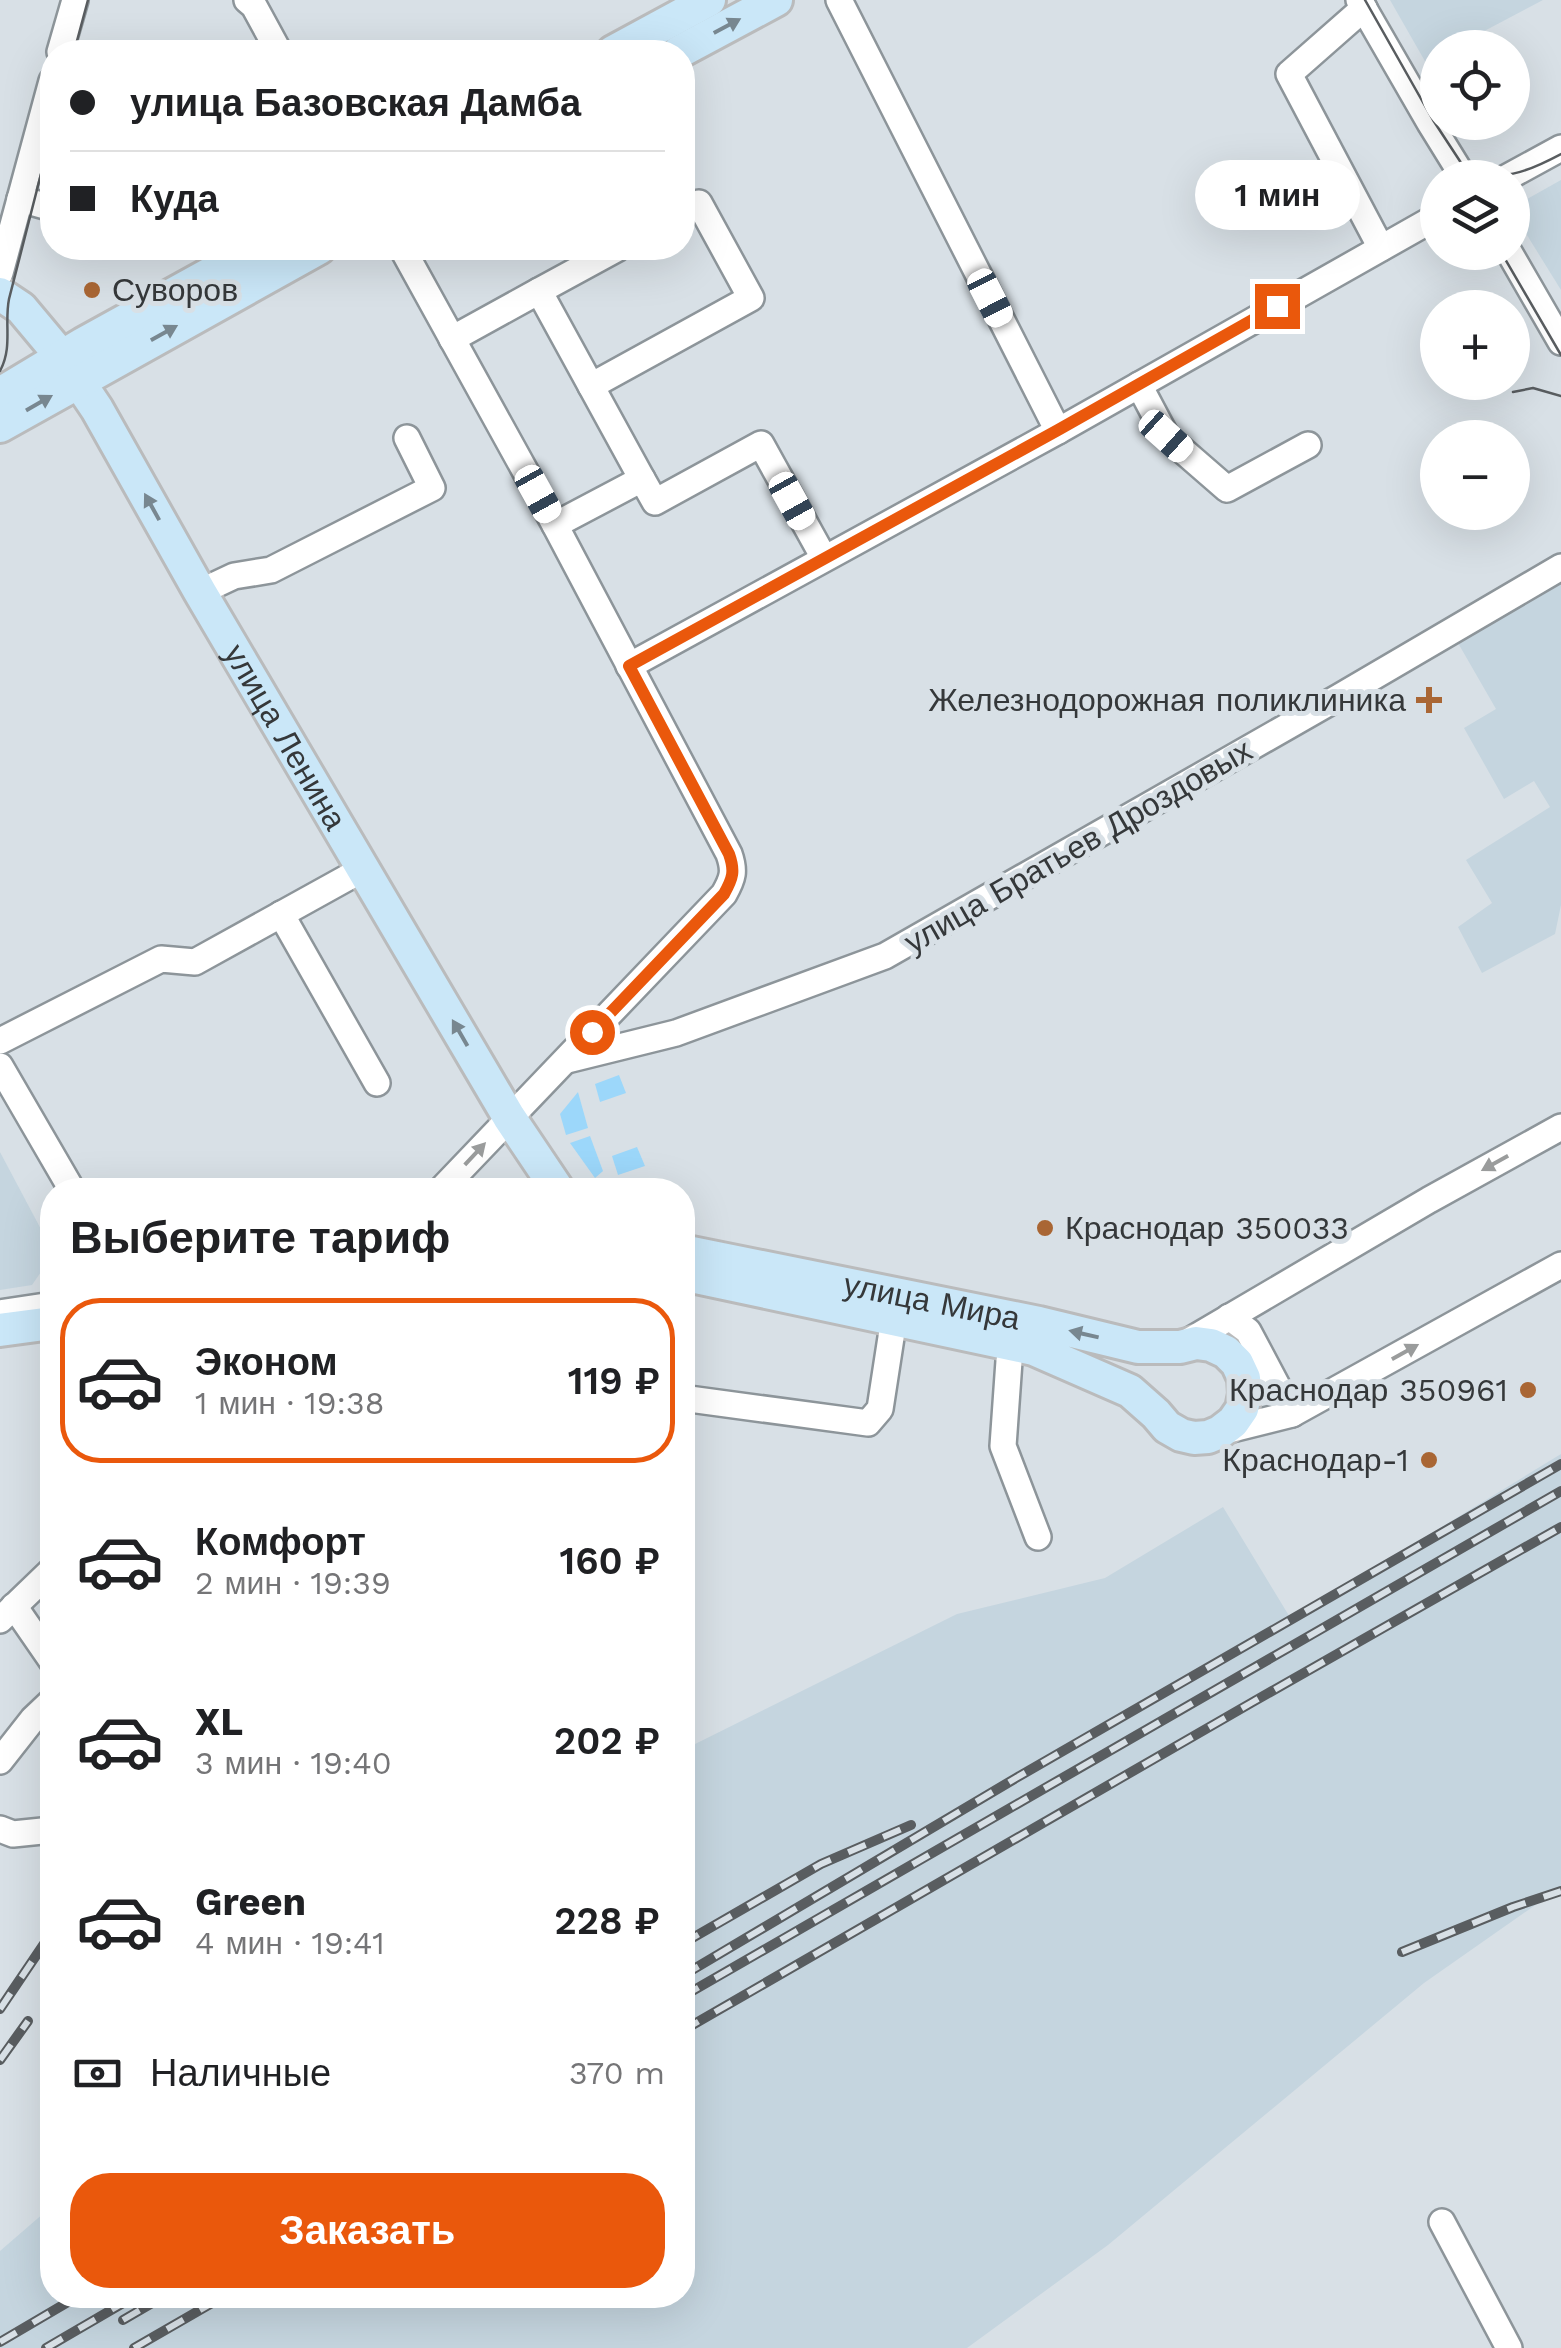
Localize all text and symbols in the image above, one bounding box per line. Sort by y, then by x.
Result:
one-way arrow [713,18,742,35]
map controls [1420,30,1530,530]
button: locate [1420,30,1530,140]
text: улица Базовская Дамба [130,81,581,125]
button: layers [1420,160,1530,270]
callout: 1 мин [1194,161,1360,231]
text: 1 мин [1235,176,1320,214]
text: Куда [130,177,219,221]
car [963,264,1017,332]
place label: Суворов [112,271,238,309]
marker: Суворов [81,279,103,301]
route end [1255,284,1300,329]
button: + [1420,290,1530,400]
one-way arrow [150,325,178,343]
one-way arrow [25,395,53,412]
car [1134,405,1198,467]
button: − [1420,420,1530,530]
car [510,460,566,528]
car [764,467,820,535]
one-way arrow [144,493,162,521]
street label: улица Ленина [216,637,355,837]
place label: Железнодорожная поликлиника [928,681,1406,719]
marker: Железнодорожная поликлиника [1416,687,1442,713]
street label: улица Братьев Дроздовых [897,731,1259,961]
route start [570,1010,615,1055]
one-way arrow [452,1019,469,1047]
one-way arrow [463,1142,486,1166]
one-way arrow [1481,1154,1509,1172]
place label: Краснодар 350033 [1065,1209,1349,1247]
text: Выберите тариф [70,1211,450,1264]
marker: Краснодар 350033 [1034,1217,1056,1239]
street label: улица Мира [840,1265,1024,1338]
one-way arrow [1068,1326,1099,1341]
icon: car [75,1336,165,1426]
text: Эконом [195,1340,338,1384]
one-way arrow [1391,1344,1419,1362]
text: 119 ₽ [568,1359,660,1403]
place label: Краснодар 350961 [1229,1371,1508,1409]
marker: Краснодар 350961 [1517,1379,1539,1401]
text: 1 мин · 19:38 [195,1384,384,1422]
place label: Краснодар-1 [1222,1441,1409,1479]
marker: Краснодар-1 [1418,1449,1440,1471]
icon: car [75,1516,165,1606]
text: Комфорт [195,1520,366,1564]
text: 160 ₽ [559,1539,660,1583]
text: 2 мин · 19:39 [195,1564,391,1602]
icon: car [75,1696,165,1786]
text: XL [195,1700,243,1744]
text: 202 ₽ [554,1719,660,1763]
text: 3 мин · 19:40 [195,1744,392,1782]
icon: car [75,1876,165,1966]
text: Green [195,1880,306,1924]
text: 228 ₽ [554,1899,660,1943]
text: 4 мин · 19:41 [195,1924,385,1962]
icon: cash [70,2046,125,2101]
text: Наличные [150,2051,331,2095]
text: 370 m [569,2054,665,2092]
button: Заказать [70,2173,665,2288]

